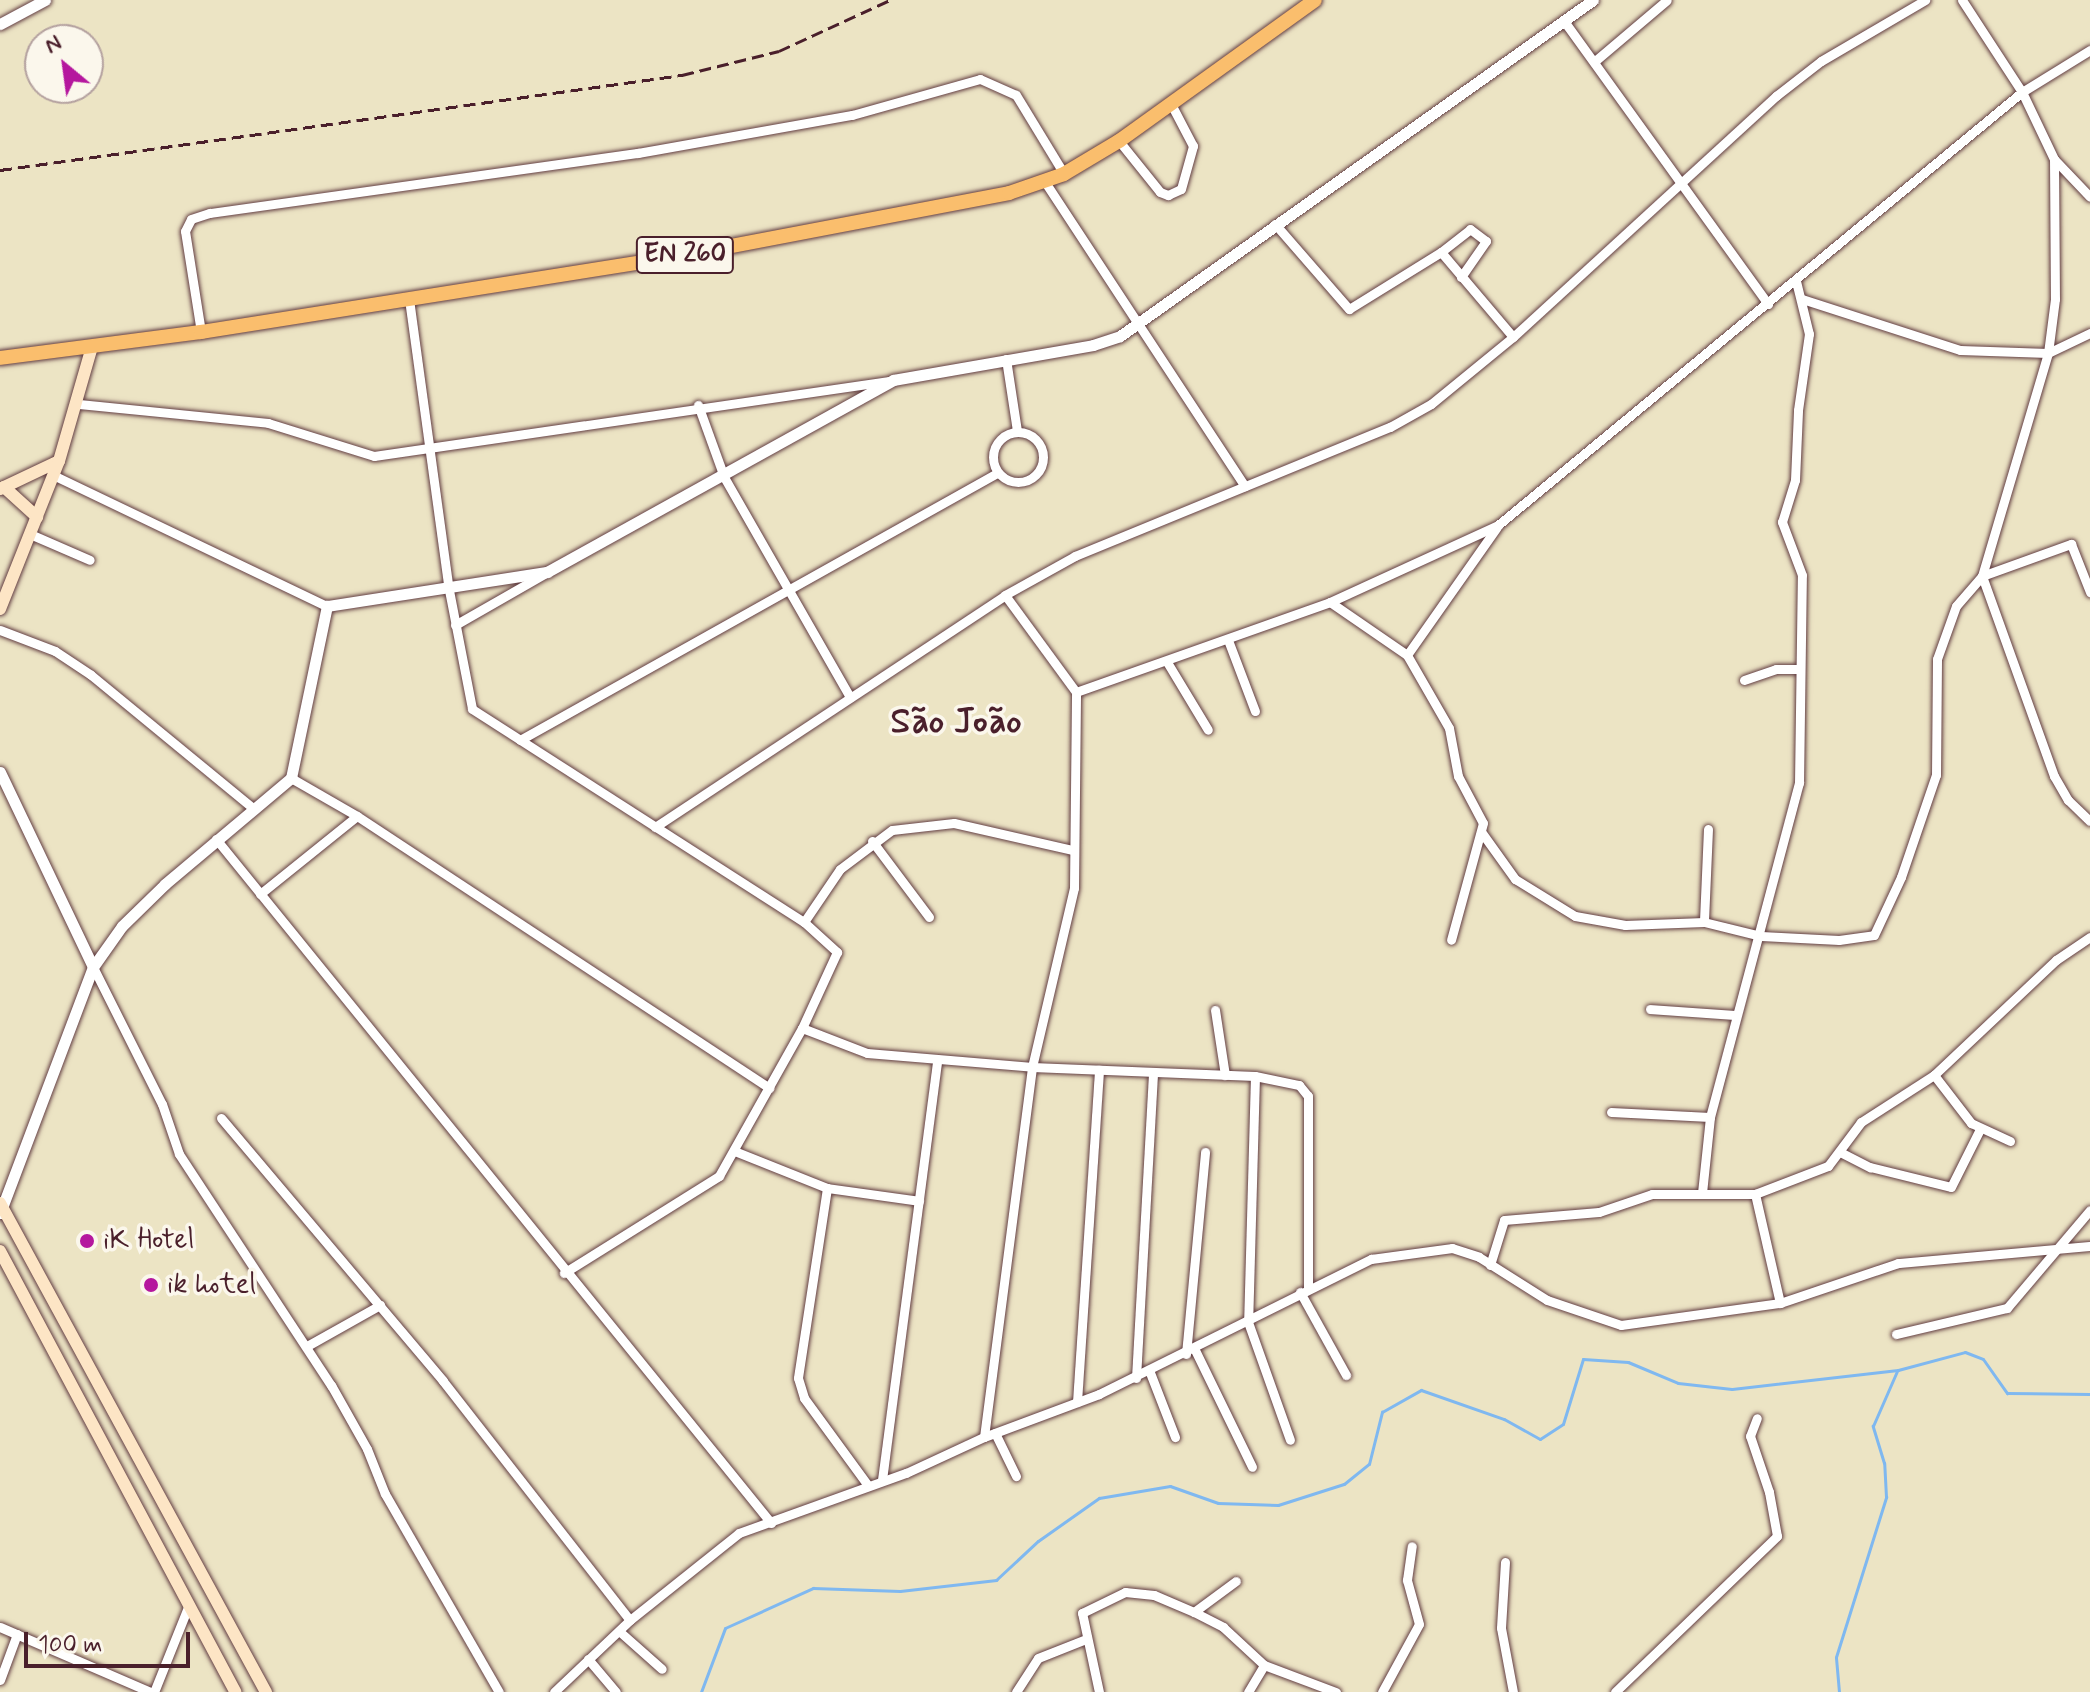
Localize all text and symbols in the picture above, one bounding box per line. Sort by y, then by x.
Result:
north arrow [24,24,104,104]
text: N [40,29,67,61]
road number: EN 260 [635,233,735,277]
district label: São João [890,701,1022,745]
place label: iK Hotel [103,1224,194,1258]
marker: iK Hotel [78,1232,96,1250]
place label: ik hotel [167,1268,256,1302]
marker: ik hotel [142,1276,160,1294]
scale bar [28,1616,194,1666]
text: 100 m [38,1630,102,1661]

